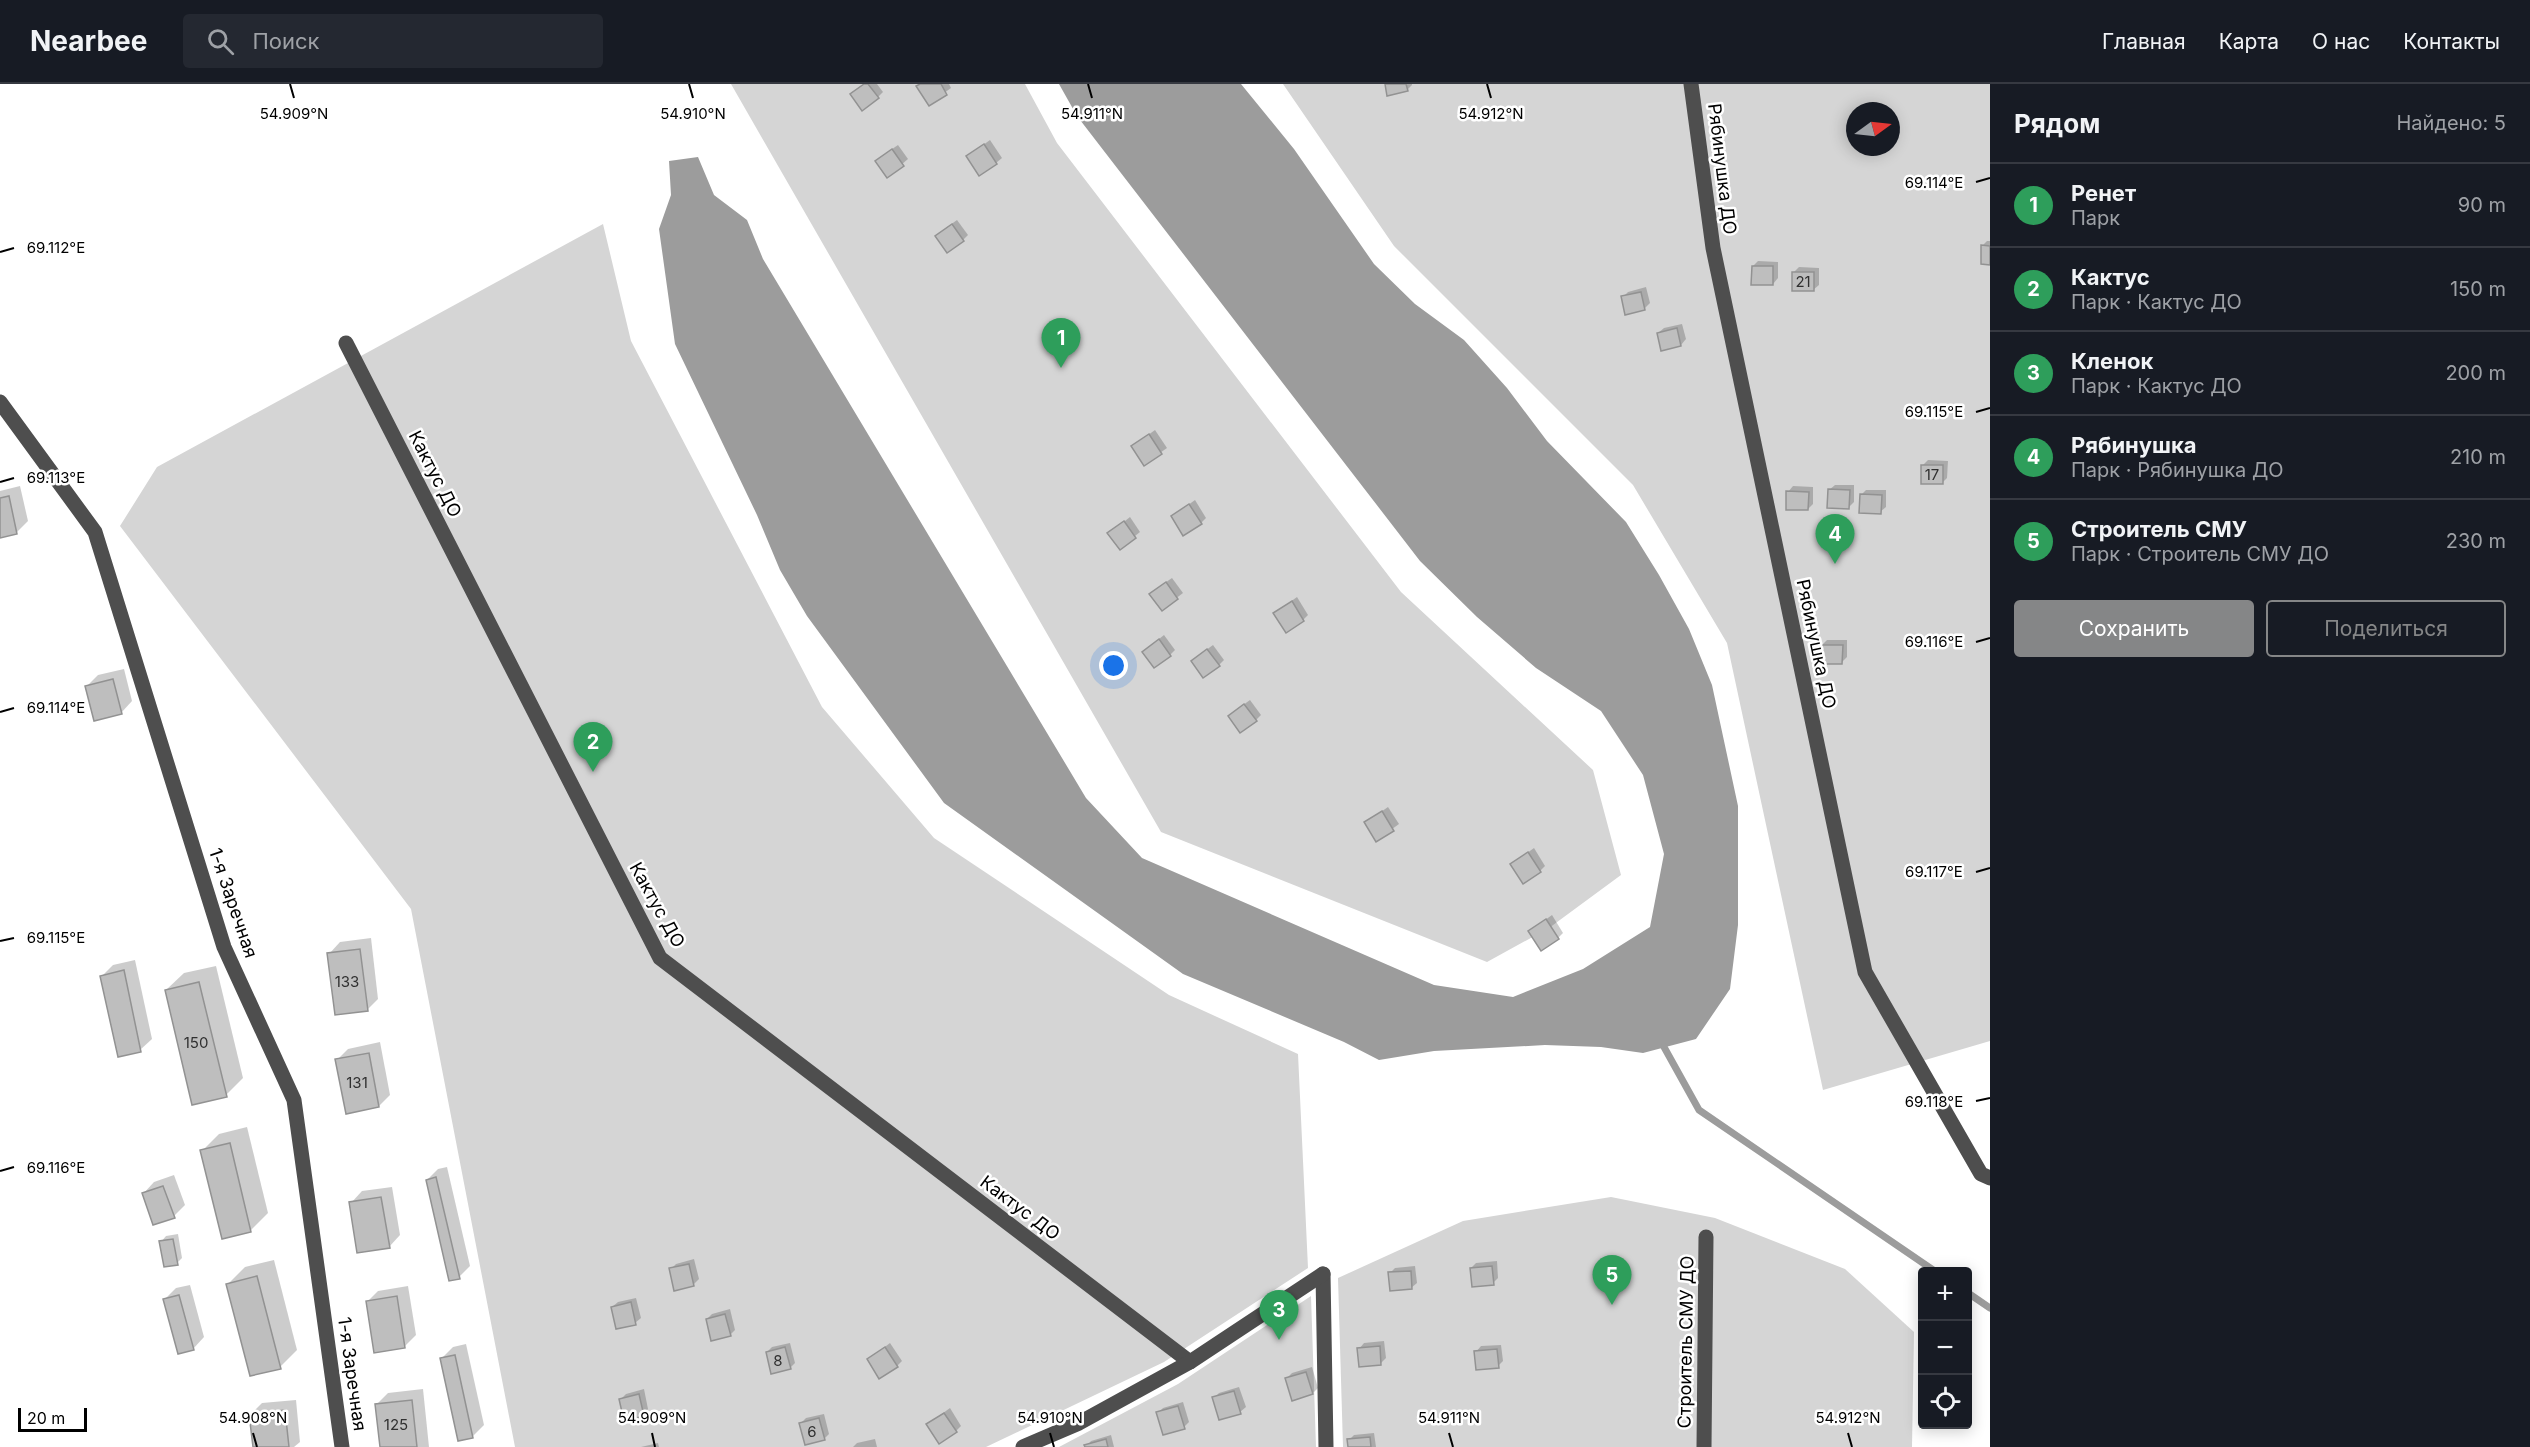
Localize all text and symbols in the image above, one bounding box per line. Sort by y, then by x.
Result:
search box [183,14,603,68]
text: Nearbee [30,24,147,58]
icon: search [204,25,237,58]
text: Поиск [252,28,319,54]
text: Главная [2102,29,2186,54]
text: Карта [2219,29,2279,54]
text: О нас [2312,29,2370,54]
text: Контакты [2403,29,2500,54]
street label: Рябинушка ДО [1704,102,1741,236]
north arrow [1846,102,1900,156]
text: 54.909°N [260,104,328,123]
text: 54.910°N [660,104,726,123]
text: 54.911°N [1061,104,1123,123]
text: 54.912°N [1458,104,1524,123]
text: Рядом [2014,108,2100,139]
text: Найдено: 5 [2396,111,2506,135]
text: 69.114°E [1905,173,1963,192]
text: Ренет [2071,180,2136,206]
text: 1 [2029,193,2038,217]
text: 90 m [2458,193,2506,217]
text: Парк [2071,206,2120,230]
text: 69.112°E [27,238,85,257]
text: Кактус [2071,264,2150,290]
house number: 21 [1795,272,1811,291]
text: 2 [2027,277,2040,301]
text: 150 m [2450,277,2506,301]
text: Парк · Кактус ДО [2071,290,2242,314]
pin: 1 [1042,318,1080,368]
text: Кленок [2071,348,2153,374]
text: 3 [2027,361,2040,385]
text: 200 m [2445,361,2506,385]
text: Парк · Кактус ДО [2071,374,2242,398]
text: 69.115°E [1905,402,1963,421]
street label: Кактус ДО [405,427,466,521]
text: Рябинушка [2071,432,2197,458]
text: 4 [2027,445,2040,469]
text: 210 m [2450,445,2506,469]
text: Парк · Рябинушка ДО [2071,458,2284,482]
house number: 17 [1925,465,1939,484]
text: 69.113°E [27,468,85,487]
pin: 4 [1816,514,1854,564]
text: Строитель СМУ [2071,516,2247,542]
text: 5 [2027,529,2040,553]
text: 230 m [2446,529,2506,553]
text: Парк · Строитель СМУ ДО [2071,542,2329,566]
street label: Рябинушка ДО [1793,577,1840,711]
button: Сохранить [2014,600,2254,657]
button: Поделиться [2266,600,2506,657]
text: 69.116°E [1905,632,1963,651]
your location [1099,651,1128,680]
text: 69.114°E [27,698,85,717]
pin: 2 [574,722,612,772]
street label: 1-я Заречная [205,845,262,960]
street label: Кактус ДО [625,858,689,951]
text: 69.117°E [1905,862,1963,881]
text: 69.115°E [27,928,85,947]
house number: 133 [335,972,359,991]
house number: 150 [184,1033,208,1052]
house number: 131 [346,1073,368,1092]
text: 69.118°E [1905,1092,1963,1111]
text: 69.116°E [27,1158,85,1177]
street label: Кактус ДО [976,1171,1064,1244]
pin: 5 [1592,1256,1632,1305]
street label: Строитель СМУ ДО [1673,1256,1698,1428]
map controls [1918,1267,1972,1429]
button: + [1918,1267,1972,1321]
pin: 3 [1260,1290,1298,1340]
street label: 1-я Заречная [334,1316,371,1432]
button: − [1918,1321,1972,1375]
house number: 8 [773,1351,783,1370]
button: locate [1918,1375,1972,1429]
scale bar [18,1405,87,1432]
text: 20 m [27,1408,65,1428]
text: 54.908°N [219,1408,287,1427]
text: 54.909°N [618,1408,686,1427]
text: 54.910°N [1017,1408,1083,1427]
text: 54.911°N [1418,1408,1480,1427]
text: 54.912°N [1815,1408,1881,1427]
house number: 125 [384,1415,408,1434]
house number: 6 [807,1422,817,1441]

